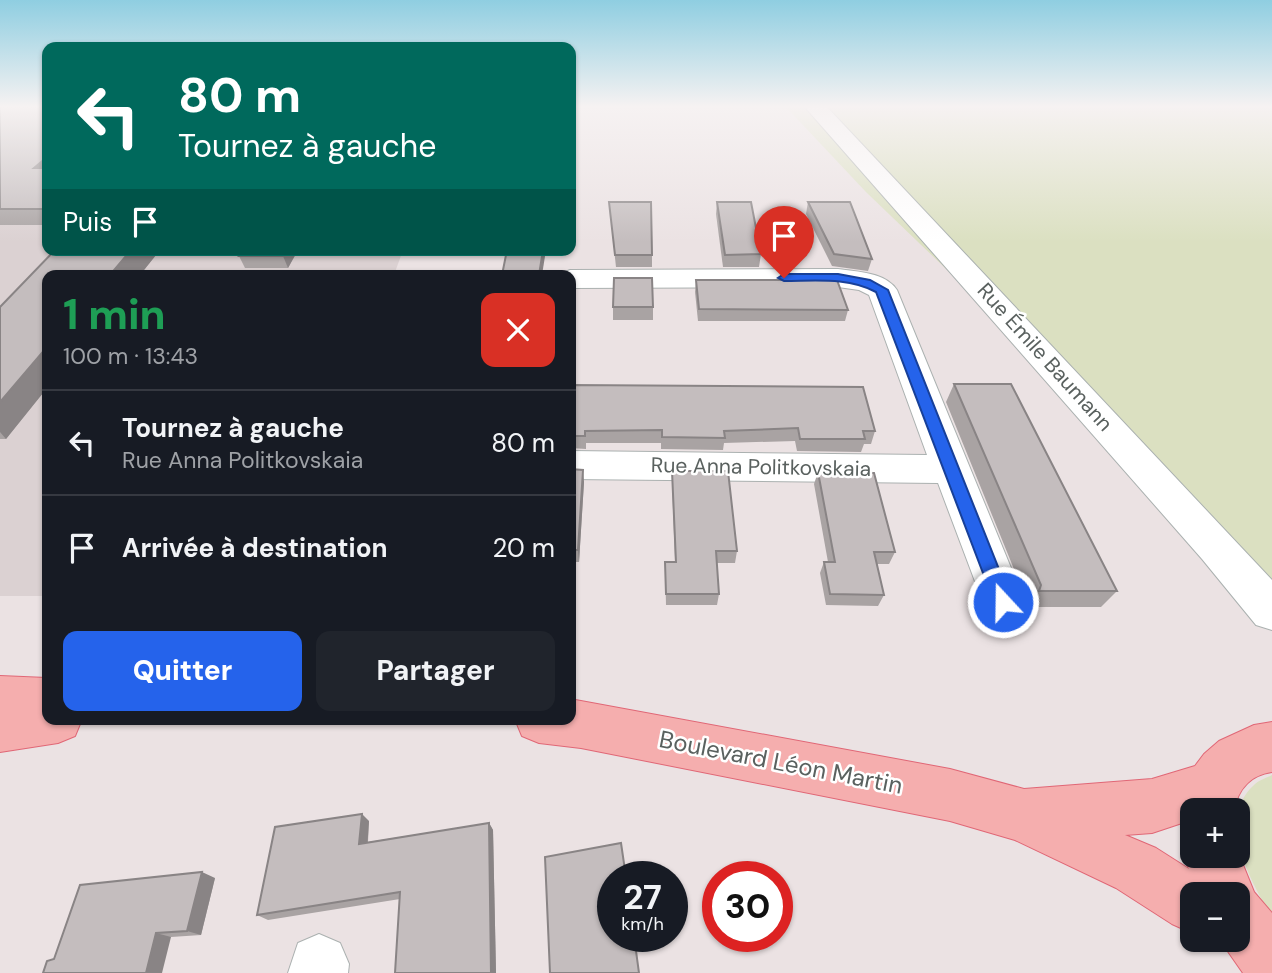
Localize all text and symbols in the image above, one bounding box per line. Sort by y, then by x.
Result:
text: 80 m [178,63,301,127]
icon: left [63,70,154,161]
text: Tournez à gauche [178,125,436,167]
icon: arrive [126,203,164,241]
text: Puis [63,205,112,239]
pin [754,206,814,278]
icon: arrive [765,217,803,255]
street label: Rue Émile Baumann [971,277,1119,437]
text: 1 min [63,287,166,342]
button: close [481,293,555,367]
text: 100 m · 13:43 [63,341,198,371]
text: Tournez à gauche [122,411,344,445]
icon: left [63,424,101,462]
text: 80 m [491,426,555,460]
text: Rue Anna Politkovskaia [122,445,363,475]
street label: Rue Anna Politkovskaia [651,451,871,483]
icon: arrive [63,529,101,567]
text: Arrivée à destination [122,531,388,565]
text: 20 m [492,531,555,565]
position arrow [966,565,1040,639]
button: Quitter [63,631,302,711]
button: Partager [316,631,555,711]
street label: Boulevard Léon Martin [657,723,905,801]
map controls [1180,798,1250,952]
button: + [1180,798,1250,868]
speed limit sign: 30 [702,861,793,952]
text: 27 [623,874,662,920]
button: − [1180,882,1250,952]
text: km/h [621,912,664,936]

